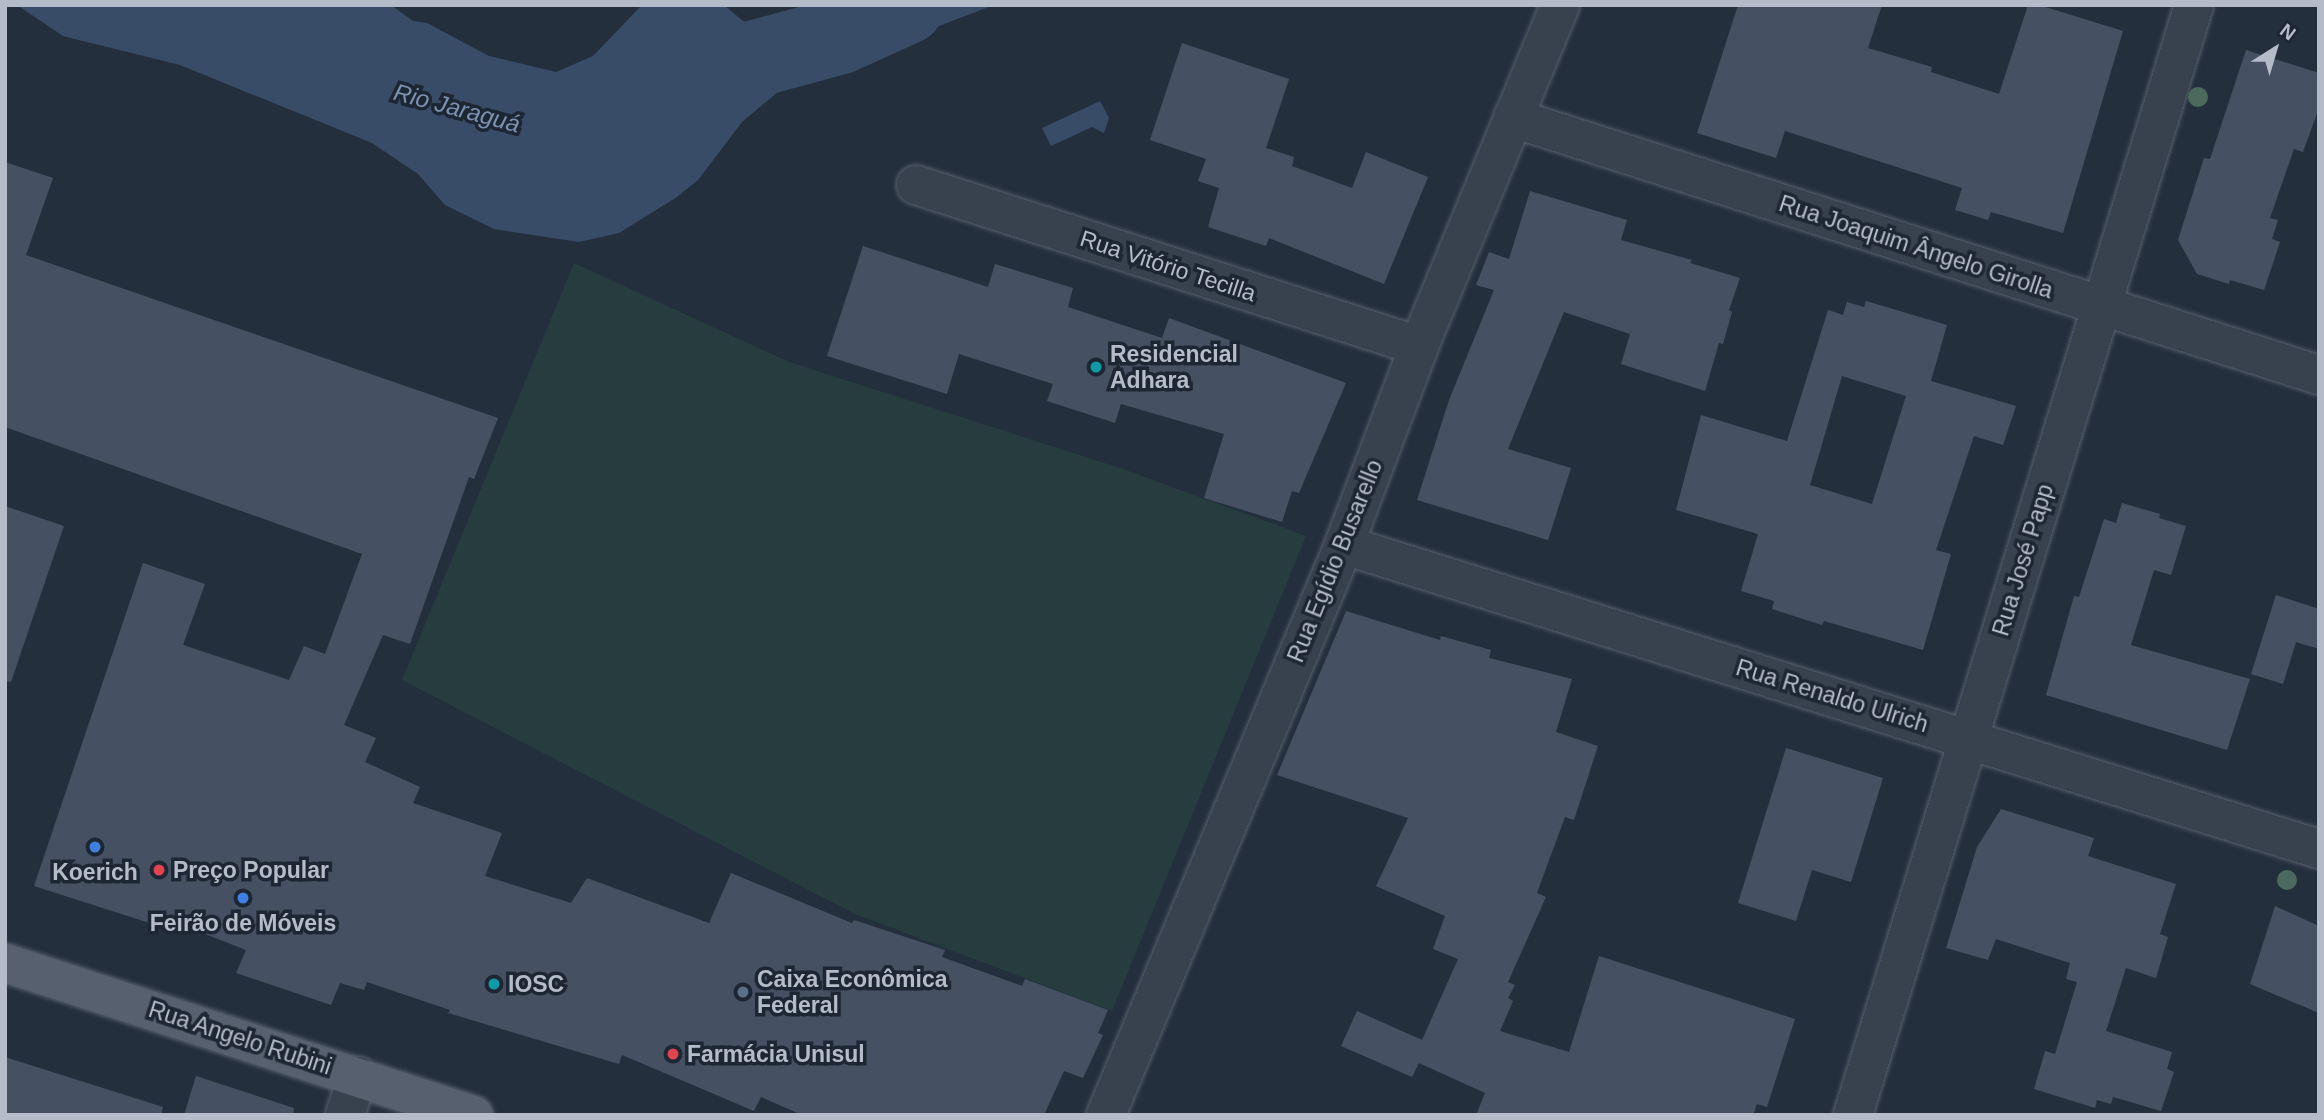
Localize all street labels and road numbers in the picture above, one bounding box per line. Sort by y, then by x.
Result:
street label: Rua Joaquim Ângelo Girolla [1776,190,2056,304]
street label: Rua Vitório Tecilla [1076,224,1260,308]
street label: Rua Egídio Busarello [1282,456,1388,666]
street label: Rua José Papp [1987,481,2059,639]
street label: Rua Renaldo Ulrich [1733,654,1931,738]
street label: Rua Angelo Rubini [145,995,335,1081]

